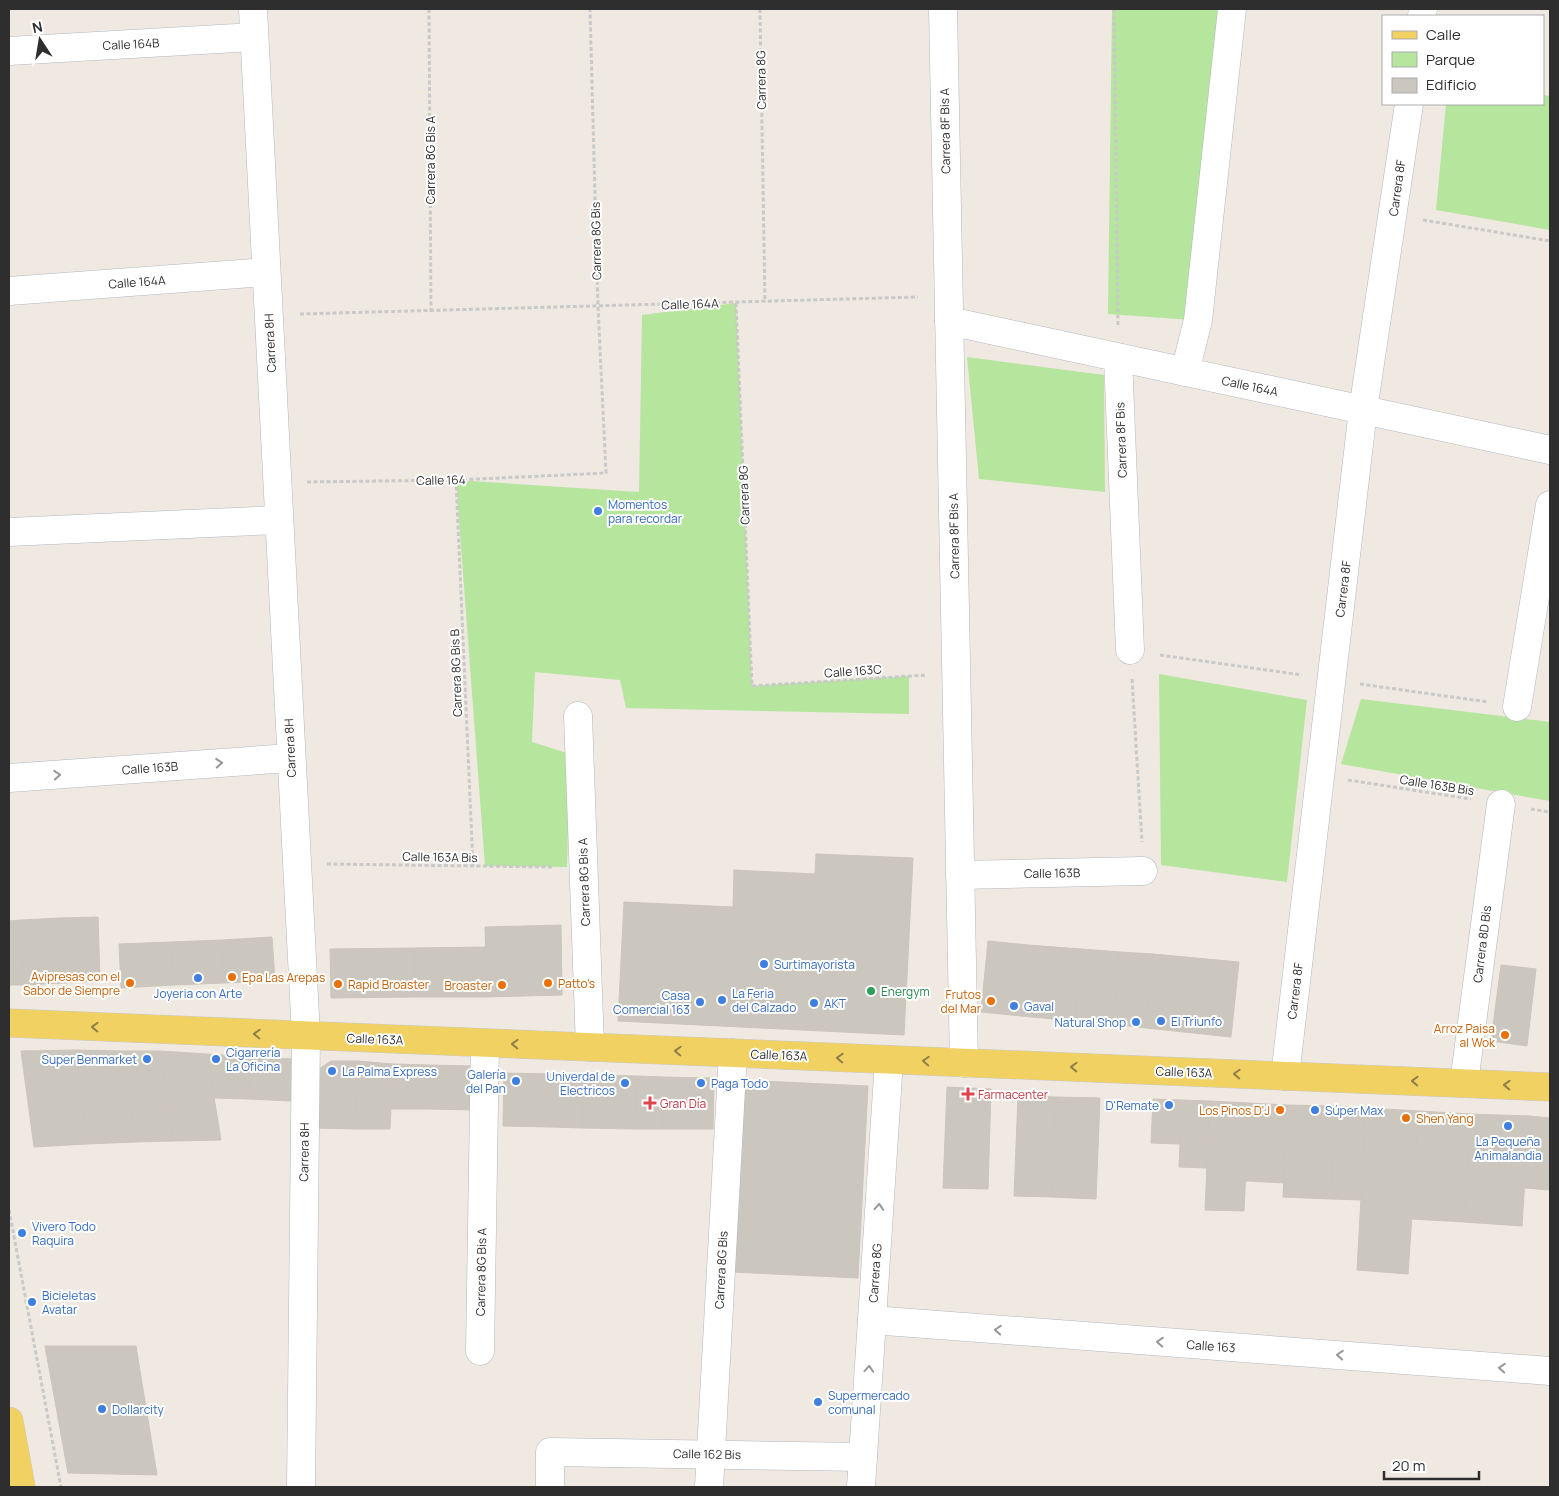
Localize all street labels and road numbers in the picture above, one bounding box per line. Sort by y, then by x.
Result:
street label: Calle 164B [102,34,160,54]
street label: Carrera 8G [752,50,770,110]
street label: Carrera 8F Bis A [936,88,954,174]
street label: Carrera 8G Bis A [422,115,439,204]
street label: Carrera 8F [1385,159,1409,217]
street label: Carrera 8G Bis [587,202,605,280]
street label: Calle 164A [108,271,167,292]
street label: Calle 164A [661,294,719,313]
street label: Carrera 8H [260,313,280,373]
street label: Calle 164A [1220,372,1280,400]
street label: Carrera 8F Bis [1111,402,1131,478]
street label: Carrera 8G [734,465,754,525]
street label: Calle 164 [416,471,466,489]
street label: Carrera 8F Bis A [945,493,963,579]
street label: Carrera 8F [1331,560,1355,618]
street label: Carrera 8G Bis B [446,629,466,717]
street label: Calle 163C [824,660,883,681]
street label: Carrera 8H [280,718,300,778]
street label: Calle 163B [121,758,179,778]
street label: Calle 163B Bis [1399,771,1475,799]
street label: Carrera 8G Bis A [574,837,594,926]
street label: Calle 163A Bis [402,848,478,866]
street label: Calle 163B [1024,864,1080,882]
street label: Carrera 8D Bis [1469,904,1495,984]
street label: Carrera 8F [1283,962,1307,1020]
street label: Calle 163A [346,1030,404,1048]
street label: Calle 163A [750,1046,808,1064]
street label: Calle 163A [1155,1063,1213,1081]
street label: Carrera 8H [295,1122,313,1182]
street label: Carrera 8G Bis A [472,1227,490,1316]
street label: Carrera 8G Bis [710,1230,732,1310]
street label: Carrera 8G [864,1242,886,1303]
street label: Calle 163 [1186,1336,1236,1356]
street label: Calle 162 Bis [673,1445,741,1463]

